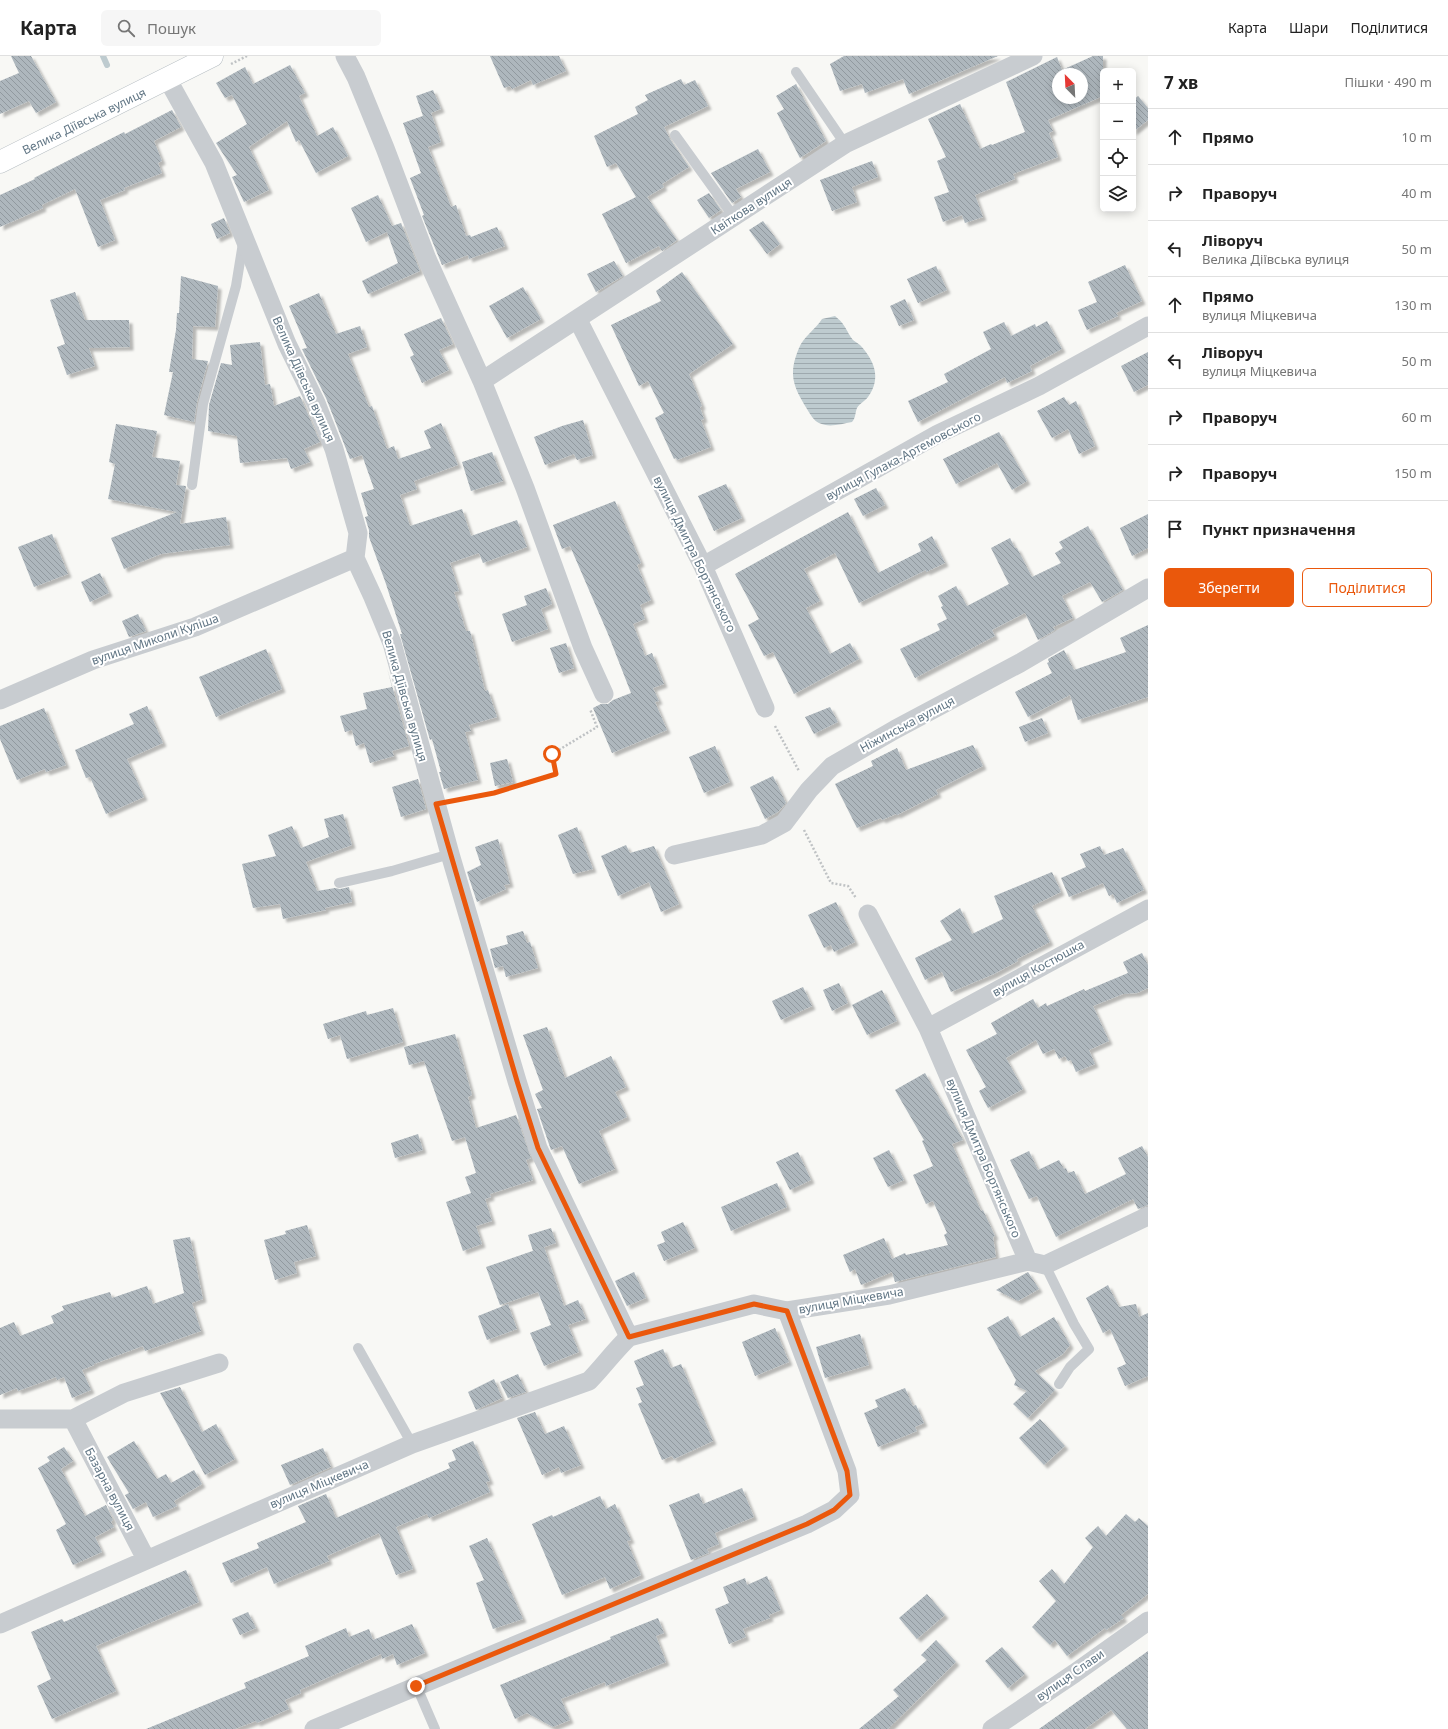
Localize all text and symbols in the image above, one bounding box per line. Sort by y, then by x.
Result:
search box [101,10,381,46]
text: Карта [20,15,77,41]
icon: search [115,17,137,39]
text: Пошук [147,18,196,38]
text: Карта [1228,18,1267,37]
text: Шари [1289,18,1328,37]
text: Поділитися [1350,18,1428,37]
north arrow [1052,68,1088,104]
map controls [1100,68,1136,212]
button: + [1100,68,1136,104]
text: 7 хв [1164,71,1198,94]
text: Пішки · 490 m [1344,73,1432,91]
street label: Велика Діївська вулиця [19,84,149,158]
button: − [1100,104,1136,140]
icon: ahead [1164,126,1186,148]
text: Прямо [1202,127,1254,147]
text: 10 m [1402,128,1432,146]
button: locate [1100,140,1136,176]
street label: Квіткова вулиця [707,173,795,239]
button: layers [1100,176,1136,212]
icon: right [1164,182,1186,204]
text: Праворуч [1202,183,1277,203]
text: 40 m [1402,184,1432,202]
text: Ліворуч [1202,230,1263,250]
icon: left [1164,238,1186,260]
text: 50 m [1402,240,1432,258]
text: Велика Діївська вулиця [1202,250,1349,268]
text: Прямо [1202,286,1254,306]
icon: ahead [1164,294,1186,316]
text: 130 m [1394,296,1432,314]
text: вулиця Міцкевича [1202,306,1317,324]
street label: Велика Діївська вулиця [269,313,339,445]
text: Ліворуч [1202,342,1263,362]
icon: left [1164,350,1186,372]
text: 50 m [1402,352,1432,370]
text: вулиця Міцкевича [1202,362,1317,380]
icon: right [1164,406,1186,428]
text: Праворуч [1202,407,1277,427]
street label: вулиця Гулака-Артемовського [822,408,984,504]
text: 60 m [1402,408,1432,426]
icon: right [1164,462,1186,484]
text: Праворуч [1202,463,1277,483]
text: 150 m [1394,464,1432,482]
street label: вулиця Дмитра Бортянського [650,473,740,635]
icon: arrive [1164,518,1186,540]
text: Пункт призначення [1202,519,1356,539]
button: Зберегти [1164,568,1294,607]
button: Поділитися [1302,568,1432,607]
street label: вулиця Миколи Куліша [89,609,221,669]
street label: Велика Діївська вулиця [378,628,432,764]
street label: Ніжинська вулиця [857,692,957,756]
route start [543,745,561,763]
street label: вулиця Костюшка [989,936,1087,1000]
street label: вулиця Дмитра Бортянського [943,1076,1025,1240]
street label: вулиця Міцкевича [797,1282,905,1318]
street label: Базарна вулиця [81,1444,139,1534]
street label: вулиця Міцкевича [267,1455,371,1513]
street label: вулиця Слави [1032,1645,1108,1705]
route end [407,1677,425,1695]

